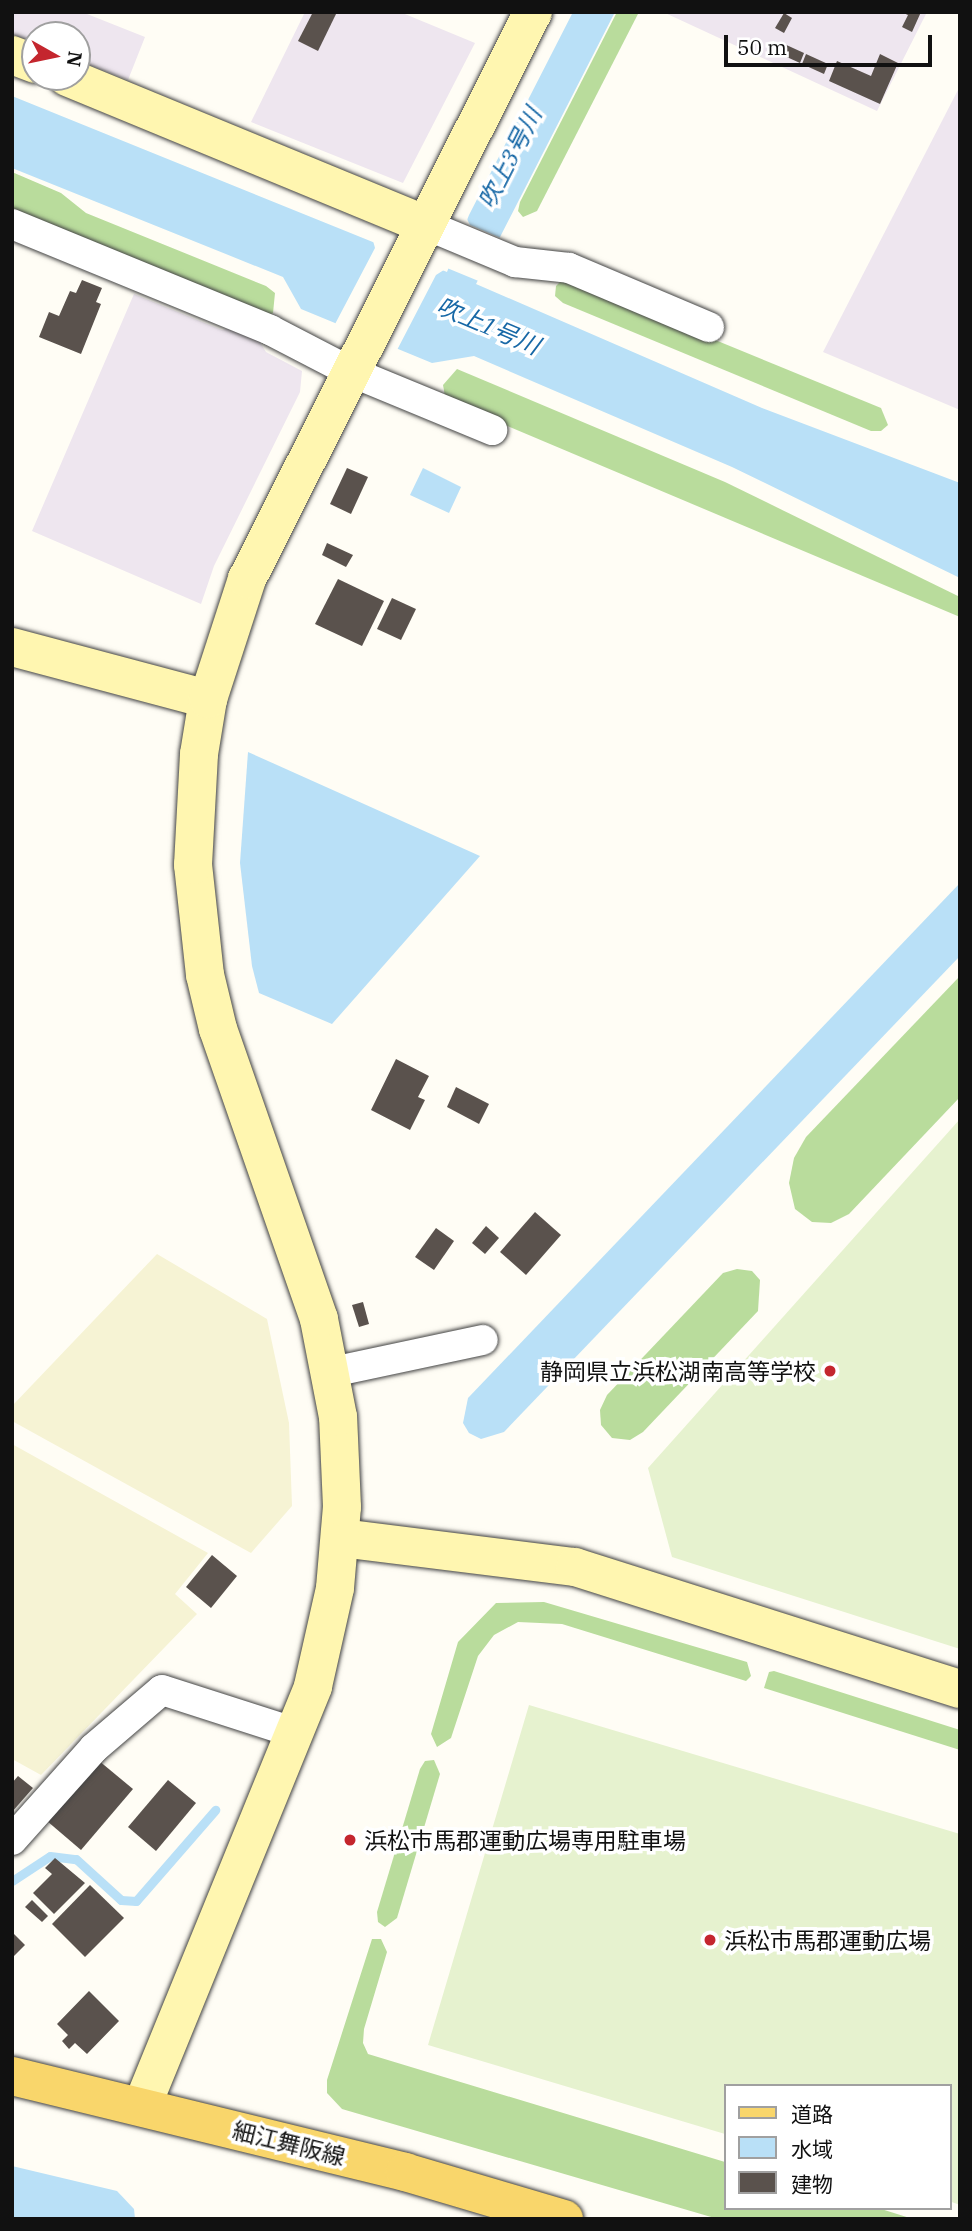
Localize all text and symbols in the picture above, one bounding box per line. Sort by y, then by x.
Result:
north arrow [21,21,91,91]
scale bar [727,21,935,65]
text: 50 m [737,33,787,61]
text: N [62,50,88,68]
water label: 吹上3号川 [472,103,548,213]
water label: 吹上1号川 [432,291,544,361]
place label: 静岡県立浜松湖南高等学校 [540,1357,816,1385]
marker: 静岡県立浜松湖南高等学校 [822,1363,838,1379]
place label: 浜松市馬郡運動広場専用駐車場 [364,1826,686,1854]
marker: 浜松市馬郡運動広場専用駐車場 [342,1832,358,1848]
place label: 浜松市馬郡運動広場 [724,1926,931,1954]
marker: 浜松市馬郡運動広場 [702,1932,718,1948]
legend [724,2084,951,2210]
text: 道路 [791,2100,833,2128]
street label: 細江舞阪線 [230,2116,348,2170]
text: 水域 [791,2135,833,2163]
text: 建物 [791,2170,833,2198]

